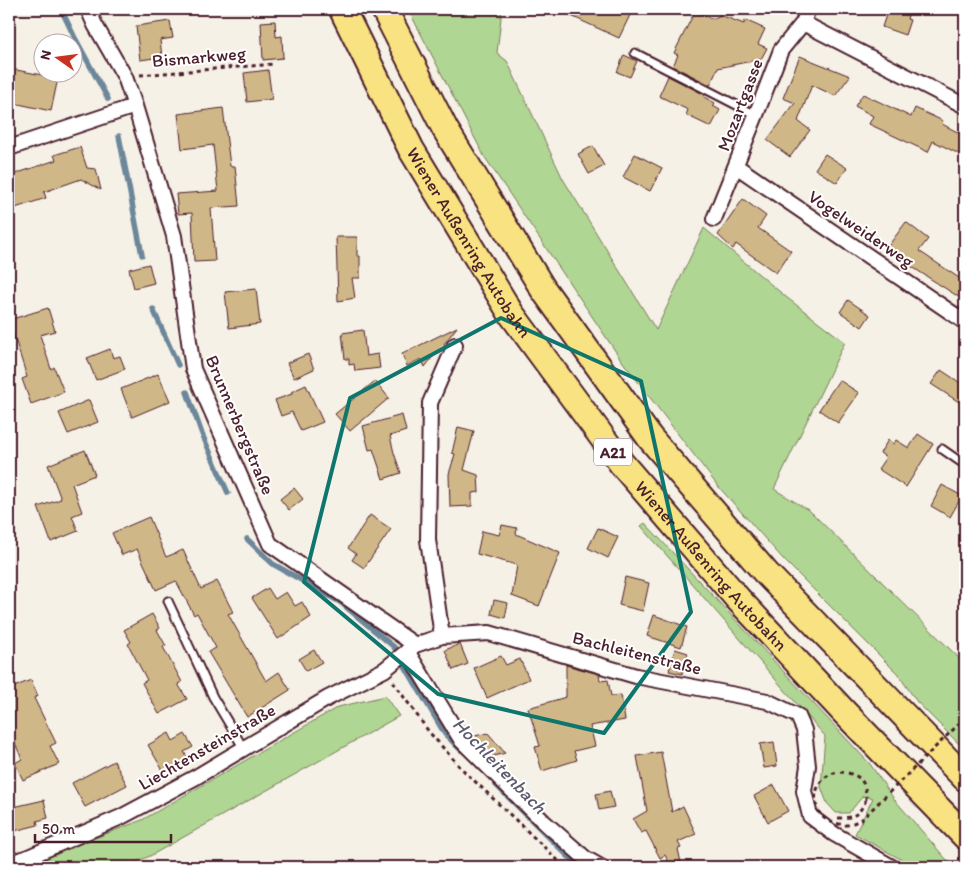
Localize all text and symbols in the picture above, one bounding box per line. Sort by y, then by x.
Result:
north arrow [32,32,82,82]
street label: Bismarkweg [151,42,248,72]
text: N [36,48,55,62]
street label: Mozartgasse [712,56,768,154]
street label: Wiener Außenring Autobahn [402,143,536,342]
street label: Vogelweiderweg [804,186,919,273]
street label: Brunnerbergstraße [201,352,279,498]
road number: A21 [594,438,632,466]
street label: Wiener Außenring Autobahn [630,476,792,656]
street label: Bachleitenstraße [570,626,704,680]
street label: Liechtensteinstraße [135,699,279,795]
water label: Hochleitenbach [448,712,552,818]
scale bar [35,811,171,843]
text: 50 m [42,820,75,838]

